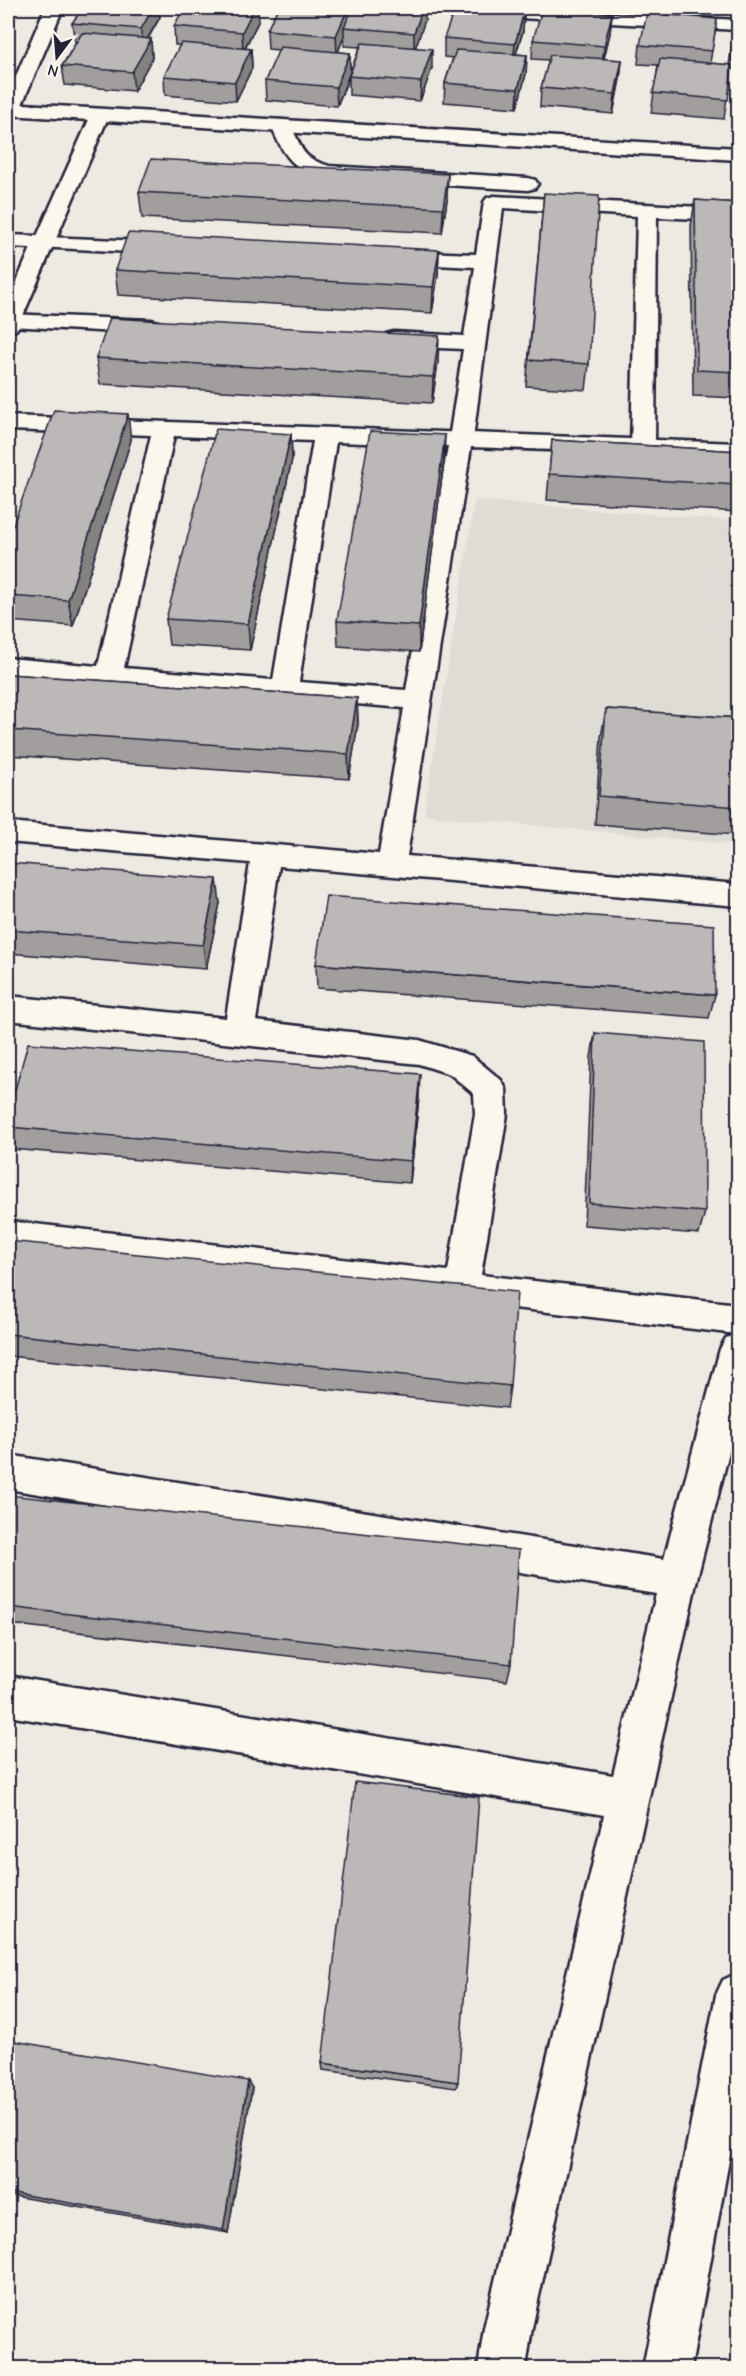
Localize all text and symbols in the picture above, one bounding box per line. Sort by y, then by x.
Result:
north arrow [27,27,87,87]
text: N [46,60,61,81]

